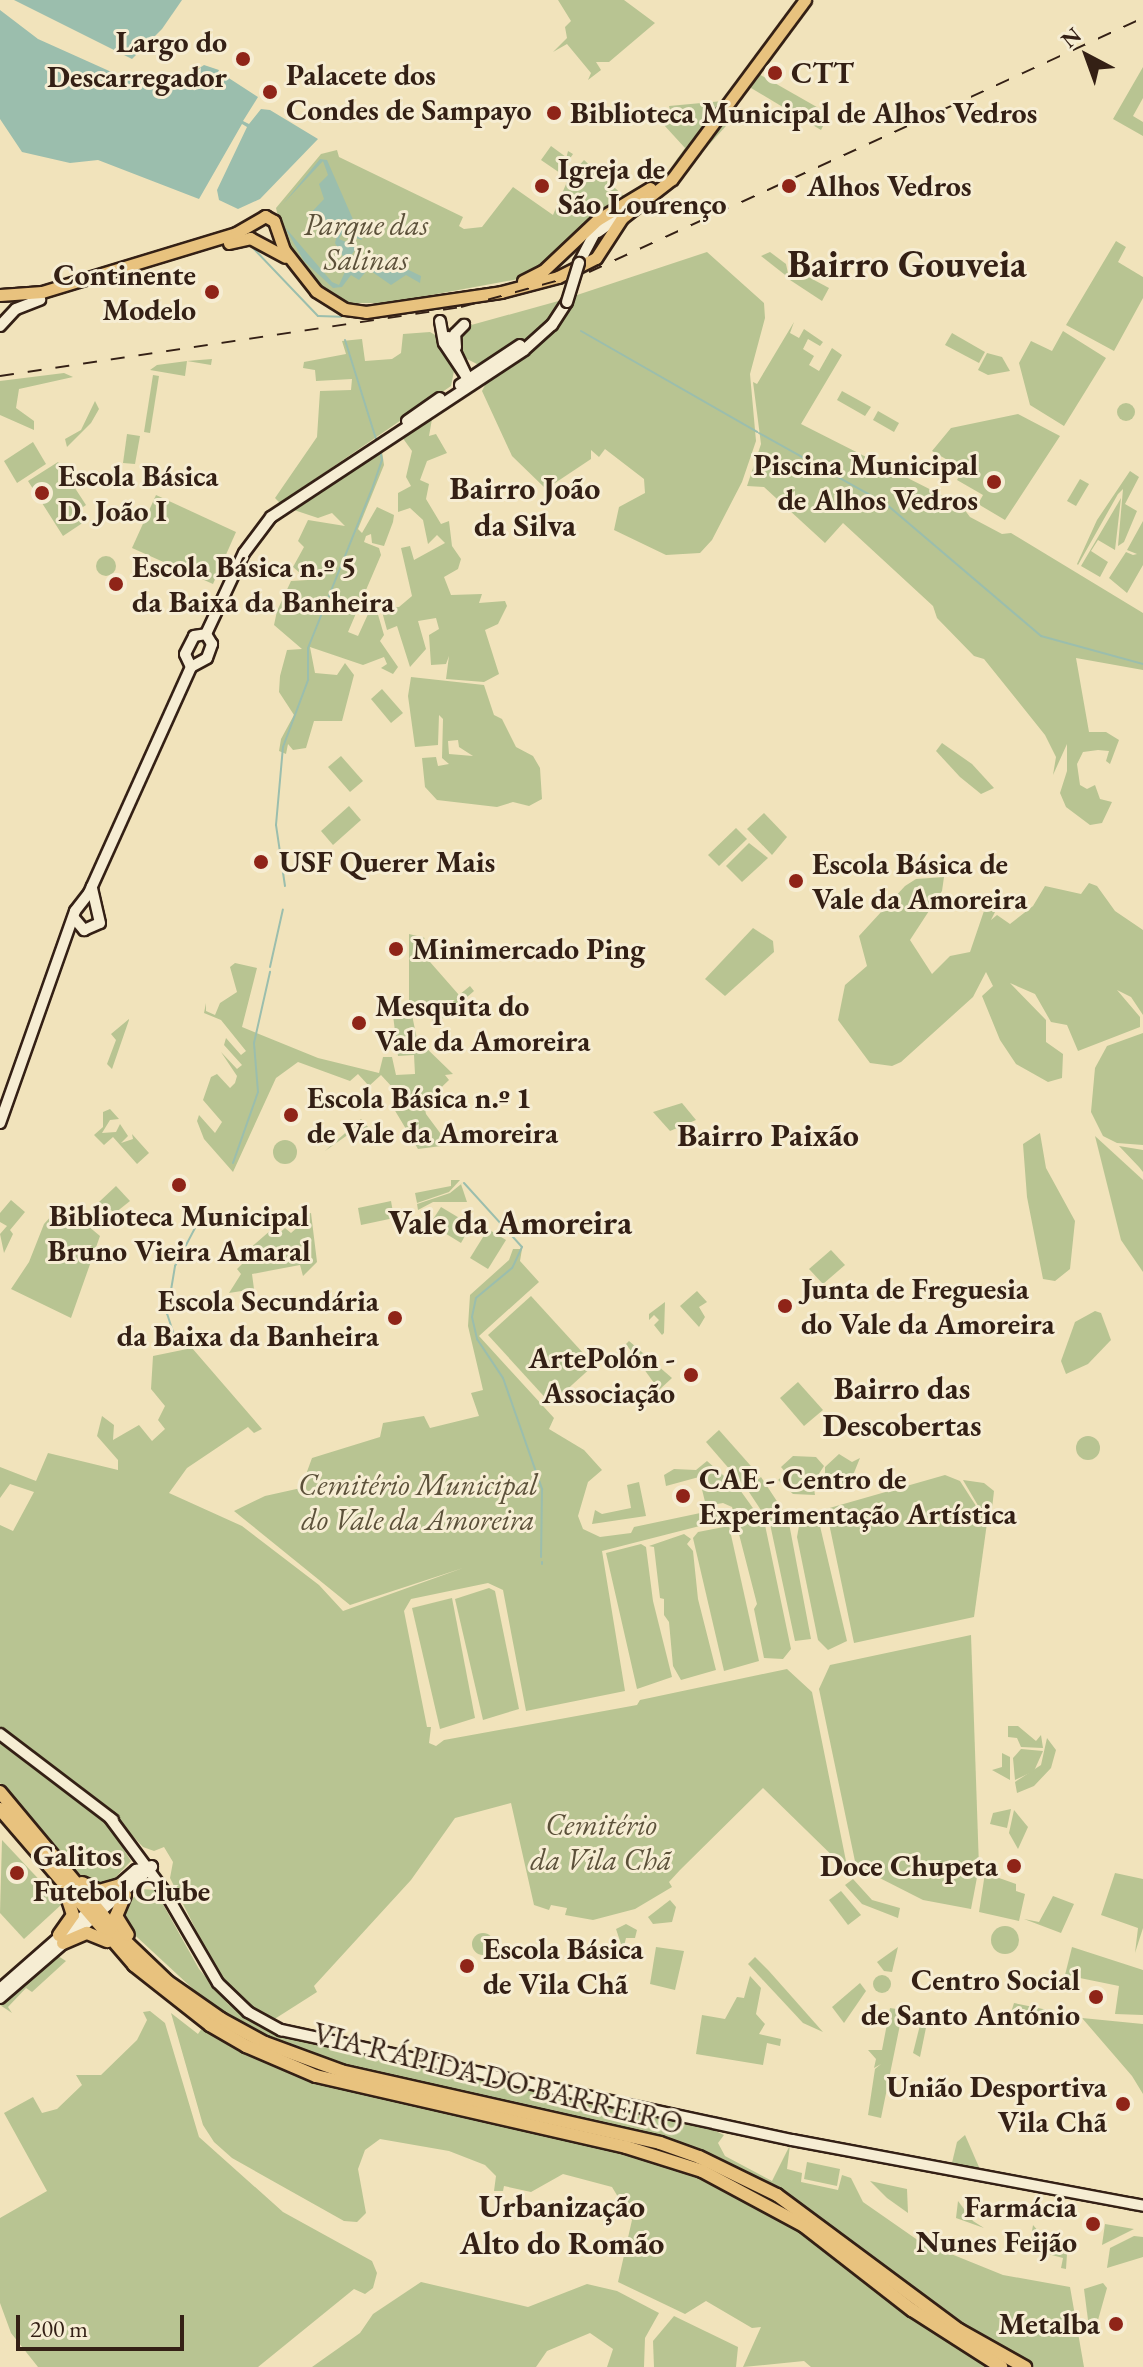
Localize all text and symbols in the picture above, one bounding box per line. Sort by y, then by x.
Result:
north arrow [1047,16,1127,96]
text: N [1055,21,1087,54]
place label: Largo do Descarregador [47,24,227,94]
marker: Largo do Descarregador [234,50,252,68]
place label: CTT [791,55,854,91]
place label: Palacete dos Condes de Sampayo [286,57,532,128]
marker: CTT [766,64,784,82]
marker: Palacete dos Condes de Sampayo [261,83,279,101]
place label: Biblioteca Municipal de Alhos Vedros [570,95,1037,131]
marker: Biblioteca Municipal de Alhos Vedros [545,104,563,122]
place label: Igreja de São Lourenço [558,151,727,222]
place label: Alhos Vedros [807,168,972,204]
marker: Alhos Vedros [778,175,800,197]
marker: Igreja de São Lourenço [533,177,551,195]
park label: Parque das Salinas [304,207,428,278]
district label: Bairro Gouveia [787,241,1027,287]
place label: Continente Modelo [53,257,196,328]
marker: Continente Modelo [203,283,221,301]
place label: Piscina Municipal de Alhos Vedros [753,447,978,518]
place label: Escola Básica D. João I [58,458,218,528]
district label: Bairro João da Silva [450,470,600,545]
marker: Piscina Municipal de Alhos Vedros [985,473,1003,491]
marker: Escola Básica D. João I [33,484,51,502]
place label: Escola Básica n.º 5 da Baixa da Banheira [132,549,394,620]
marker: Escola Básica n.º 5 da Baixa da Banheira [107,575,125,593]
place label: USF Querer Mais [279,844,495,880]
place label: Escola Básica de Vale da Amoreira [812,846,1027,916]
marker: USF Querer Mais [250,851,272,873]
marker: Escola Básica de Vale da Amoreira [787,872,805,890]
place label: Minimercado Ping [412,931,645,967]
marker: Minimercado Ping [387,940,405,958]
place label: Mesquita do Vale da Amoreira [375,988,590,1058]
marker: Mesquita do Vale da Amoreira [350,1014,368,1032]
place label: Escola Básica n.º 1 de Vale da Amoreira [307,1080,558,1150]
marker: Escola Básica n.º 1 de Vale da Amoreira [282,1106,300,1124]
district label: Bairro Paixão [677,1116,859,1154]
marker: Biblioteca Municipal Bruno Vieira Amaral [170,1176,188,1194]
place label: Biblioteca Municipal Bruno Vieira Amaral [47,1198,311,1268]
district label: Vale da Amoreira [388,1203,632,1243]
place label: Junta de Freguesia do Vale da Amoreira [801,1271,1055,1342]
place label: Escola Secundária da Baixa da Banheira [117,1283,379,1354]
marker: Junta de Freguesia do Vale da Amoreira [776,1297,794,1315]
marker: Escola Secundária da Baixa da Banheira [386,1309,404,1327]
place label: ArtePolón - Associação [529,1340,675,1410]
marker: ArtePolón - Associação [682,1366,700,1384]
district label: Bairro das Descobertas [822,1370,982,1445]
place label: CAE - Centro de Experimentação Artística [699,1461,1017,1532]
park label: Cemitério Municipal do Vale da Amoreira [298,1467,538,1538]
marker: CAE - Centro de Experimentação Artística [674,1487,692,1505]
park label: Cemitério da Vila Chã [530,1807,672,1878]
place label: Galitos Futebol Clube [33,1838,210,1908]
place label: Doce Chupeta [820,1848,998,1884]
marker: Doce Chupeta [1005,1857,1023,1875]
marker: Galitos Futebol Clube [8,1864,26,1882]
place label: Escola Básica de Vila Chã [483,1931,643,2002]
marker: Escola Básica de Vila Chã [458,1957,476,1975]
place label: Centro Social de Santo António [861,1962,1080,2032]
marker: Centro Social de Santo António [1087,1988,1105,2006]
street label: VIA RÁPIDA DO BARREIRO [309,2016,687,2142]
place label: União Desportiva Vila Chã [886,2069,1107,2140]
marker: União Desportiva Vila Chã [1114,2095,1132,2113]
district label: Urbanização Alto do Romão [460,2188,664,2263]
place label: Farmácia Nunes Feijão [916,2189,1077,2260]
marker: Farmácia Nunes Feijão [1084,2215,1102,2233]
scale bar [20,2299,188,2349]
place label: Metalba [998,2306,1100,2342]
text: 200 m [30,2313,88,2344]
marker: Metalba [1107,2315,1125,2333]

